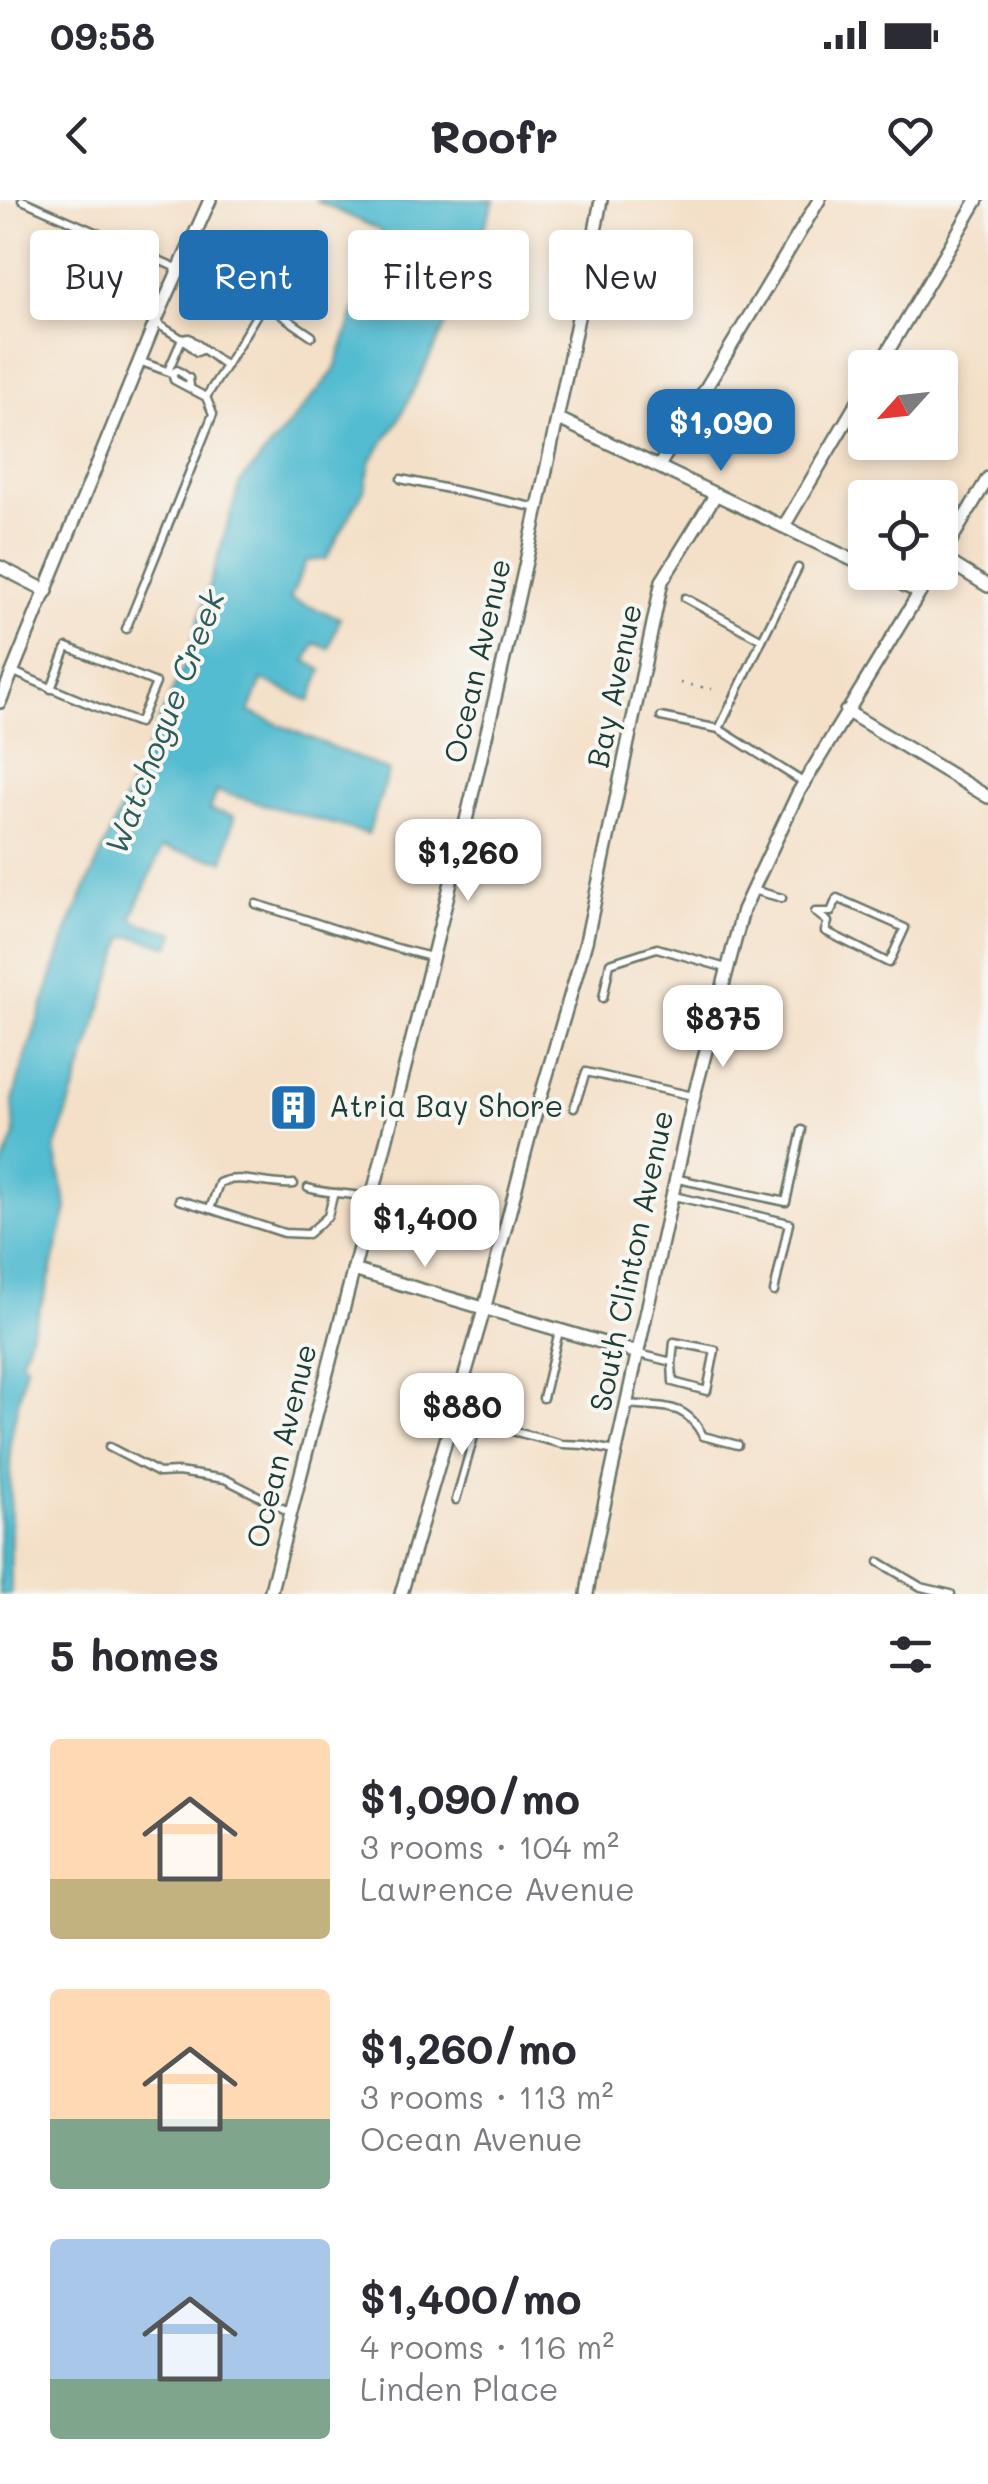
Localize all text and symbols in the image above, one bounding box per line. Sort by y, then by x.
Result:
text: 09:58 [50,10,155,60]
text: Roofr [430,106,558,164]
icon: back [50,108,105,163]
icon: heart [883,108,938,163]
chip: Buy [30,230,159,320]
chip: Rent [179,230,328,320]
chip: Filters [348,230,529,320]
chip: New [549,230,693,320]
north arrow [848,350,958,460]
map controls [848,350,958,590]
pin: $1,090 [640,389,802,474]
text: $1,090 [669,400,773,442]
button: locate [848,480,958,590]
street label: Ocean Avenue [433,554,519,767]
water label: Watchogue Creek [93,582,233,859]
street label: Bay Avenue [576,600,650,771]
pin: $1,260 [387,819,549,904]
text: $1,260 [417,830,519,872]
pin: $875 [664,985,782,1070]
text: $875 [685,996,761,1038]
building icon: Atria Bay Shore [268,1081,320,1133]
place label: Atria Bay Shore [329,1085,563,1125]
street label: South Clinton Avenue [579,1106,681,1415]
pin: $1,400 [344,1185,506,1270]
text: $1,400 [372,1196,478,1238]
street label: Ocean Avenue [235,1339,325,1552]
pin: $880 [403,1373,521,1458]
text: $880 [422,1384,502,1426]
text: 5 homes [50,1627,219,1682]
icon: filters [883,1627,938,1682]
text: $1,090/mo [360,1770,580,1825]
icon: home [130,1779,250,1899]
text: 3 rooms · 104 m² [360,1825,619,1867]
text: Lawrence Avenue [360,1867,635,1909]
text: $1,260/mo [360,2020,577,2075]
icon: home [130,2029,250,2149]
text: 3 rooms · 113 m² [360,2075,614,2117]
text: Ocean Avenue [360,2117,583,2159]
text: $1,400/mo [360,2270,581,2325]
icon: home [130,2279,250,2399]
text: 4 rooms · 116 m² [360,2325,614,2367]
text: Linden Place [360,2367,559,2409]

